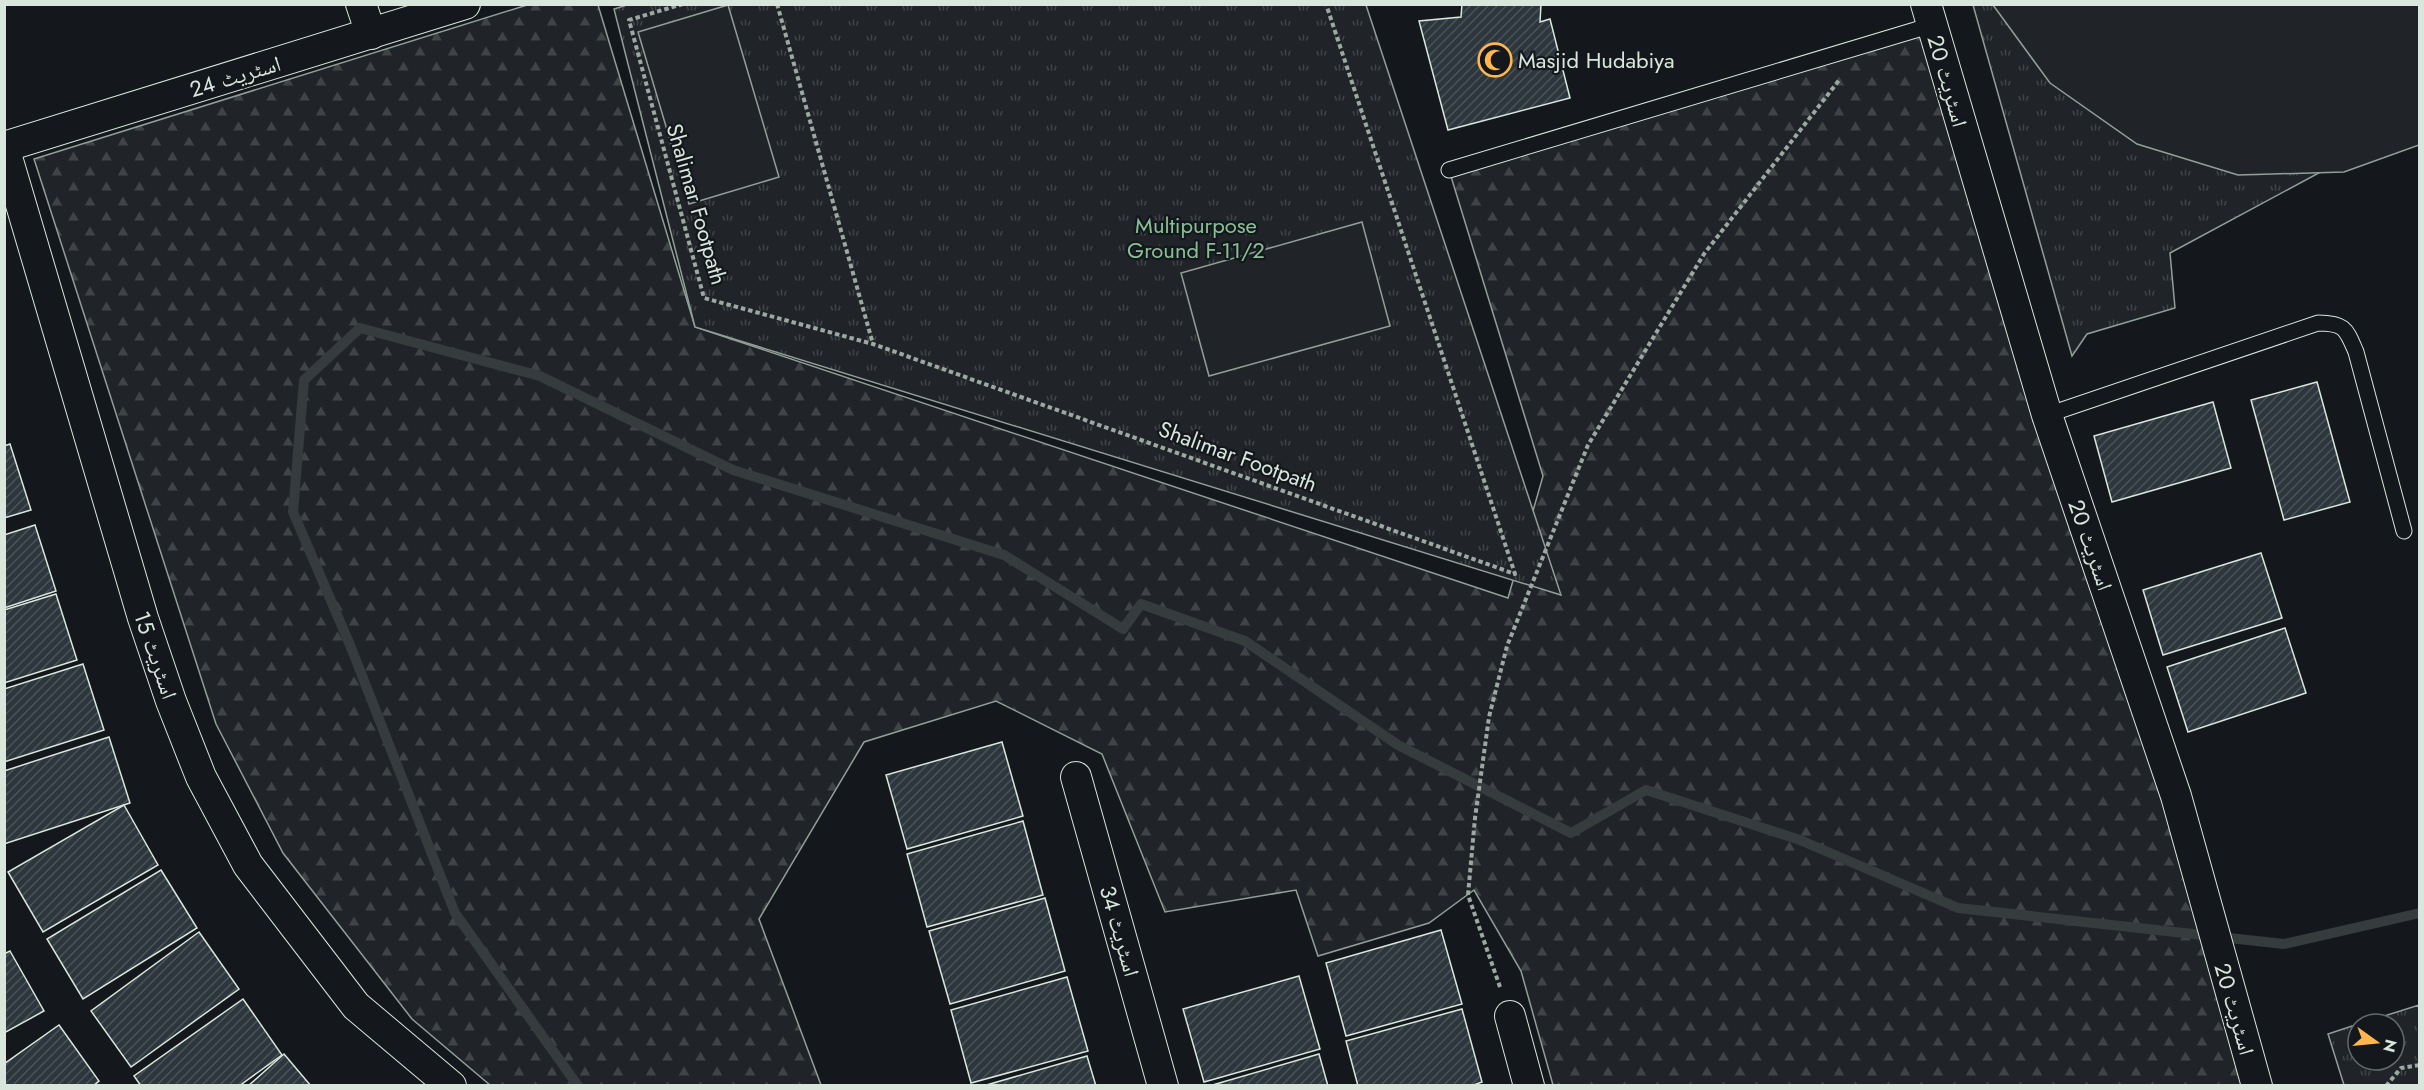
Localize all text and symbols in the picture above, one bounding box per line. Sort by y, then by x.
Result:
street label: اسٹریٹ 20 [1920,31,1976,131]
mosque icon: Masjid Hudabiya [1477,42,1513,78]
place label: Masjid Hudabiya [1518,44,1675,76]
street label: اسٹریٹ 24 [185,47,285,105]
street label: Shalimar Footpath [659,120,735,288]
park label: Multipurpose Ground F-11/2 [1127,209,1265,266]
street label: Shalimar Footpath [1154,412,1322,500]
street label: اسٹریٹ 20 [2061,495,2121,595]
street label: اسٹریٹ 15 [126,607,186,703]
street label: اسٹریٹ 34 [1092,882,1148,980]
street label: اسٹریٹ 20 [2207,959,2263,1059]
north arrow [2346,1012,2406,1072]
text: N [2377,1037,2403,1055]

